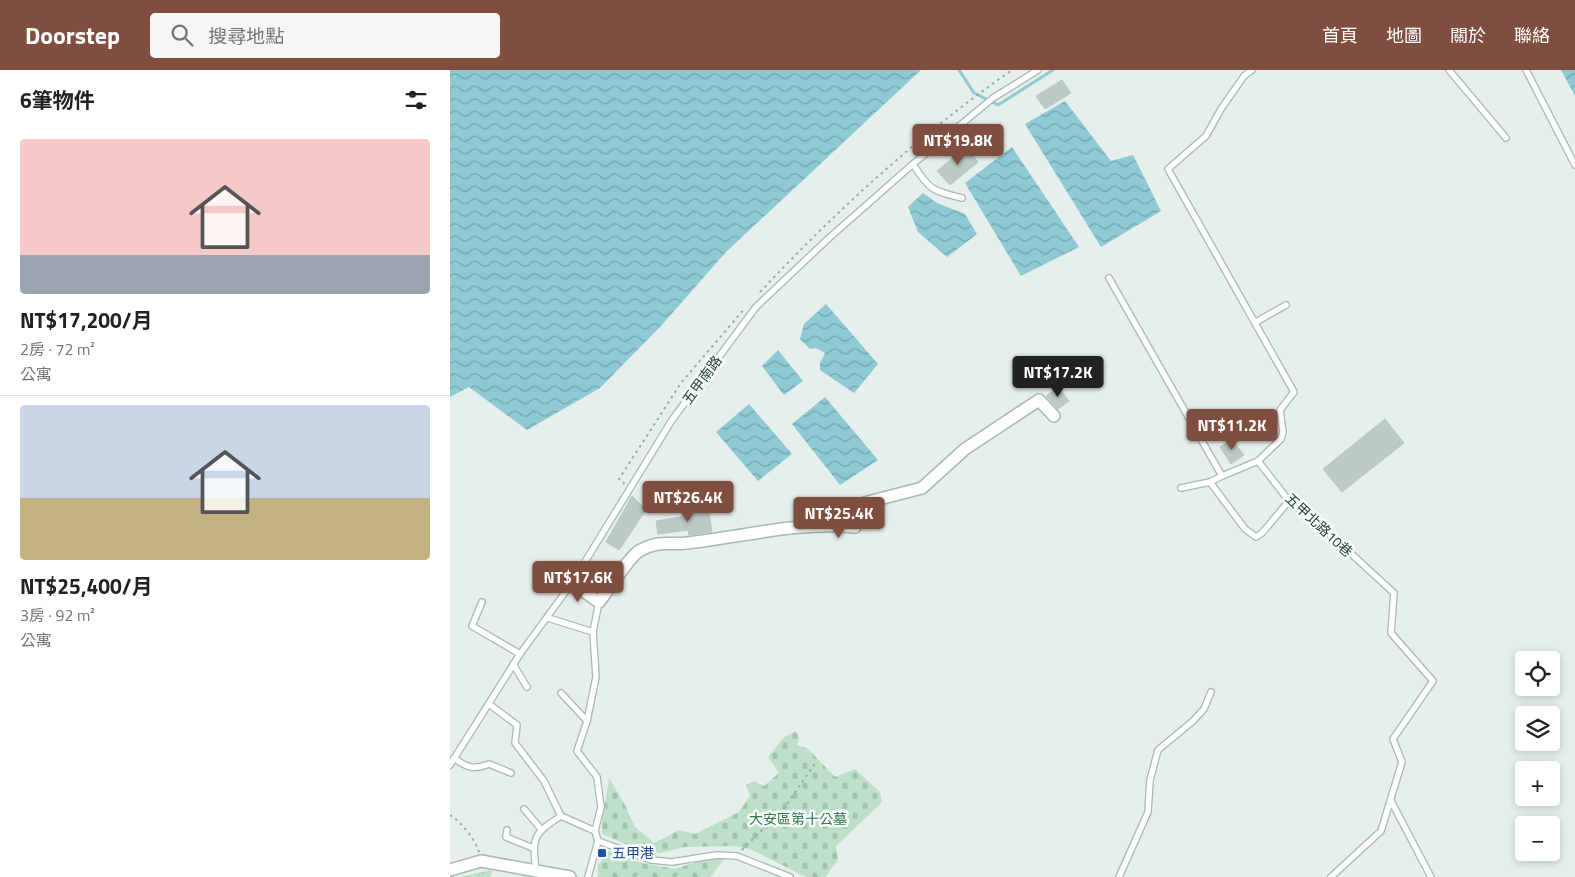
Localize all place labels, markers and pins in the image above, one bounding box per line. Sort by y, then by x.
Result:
pin: NT$19.8K [906,124,1010,166]
pin: NT$17.2K [1006,356,1110,398]
pin: NT$11.2K [1180,408,1284,451]
pin: NT$26.4K [636,480,740,523]
pin: NT$25.4K [787,496,891,539]
pin: NT$17.6K [526,560,630,603]
place label: 五甲港 [612,842,654,863]
marker: 五甲港 [596,847,608,859]

